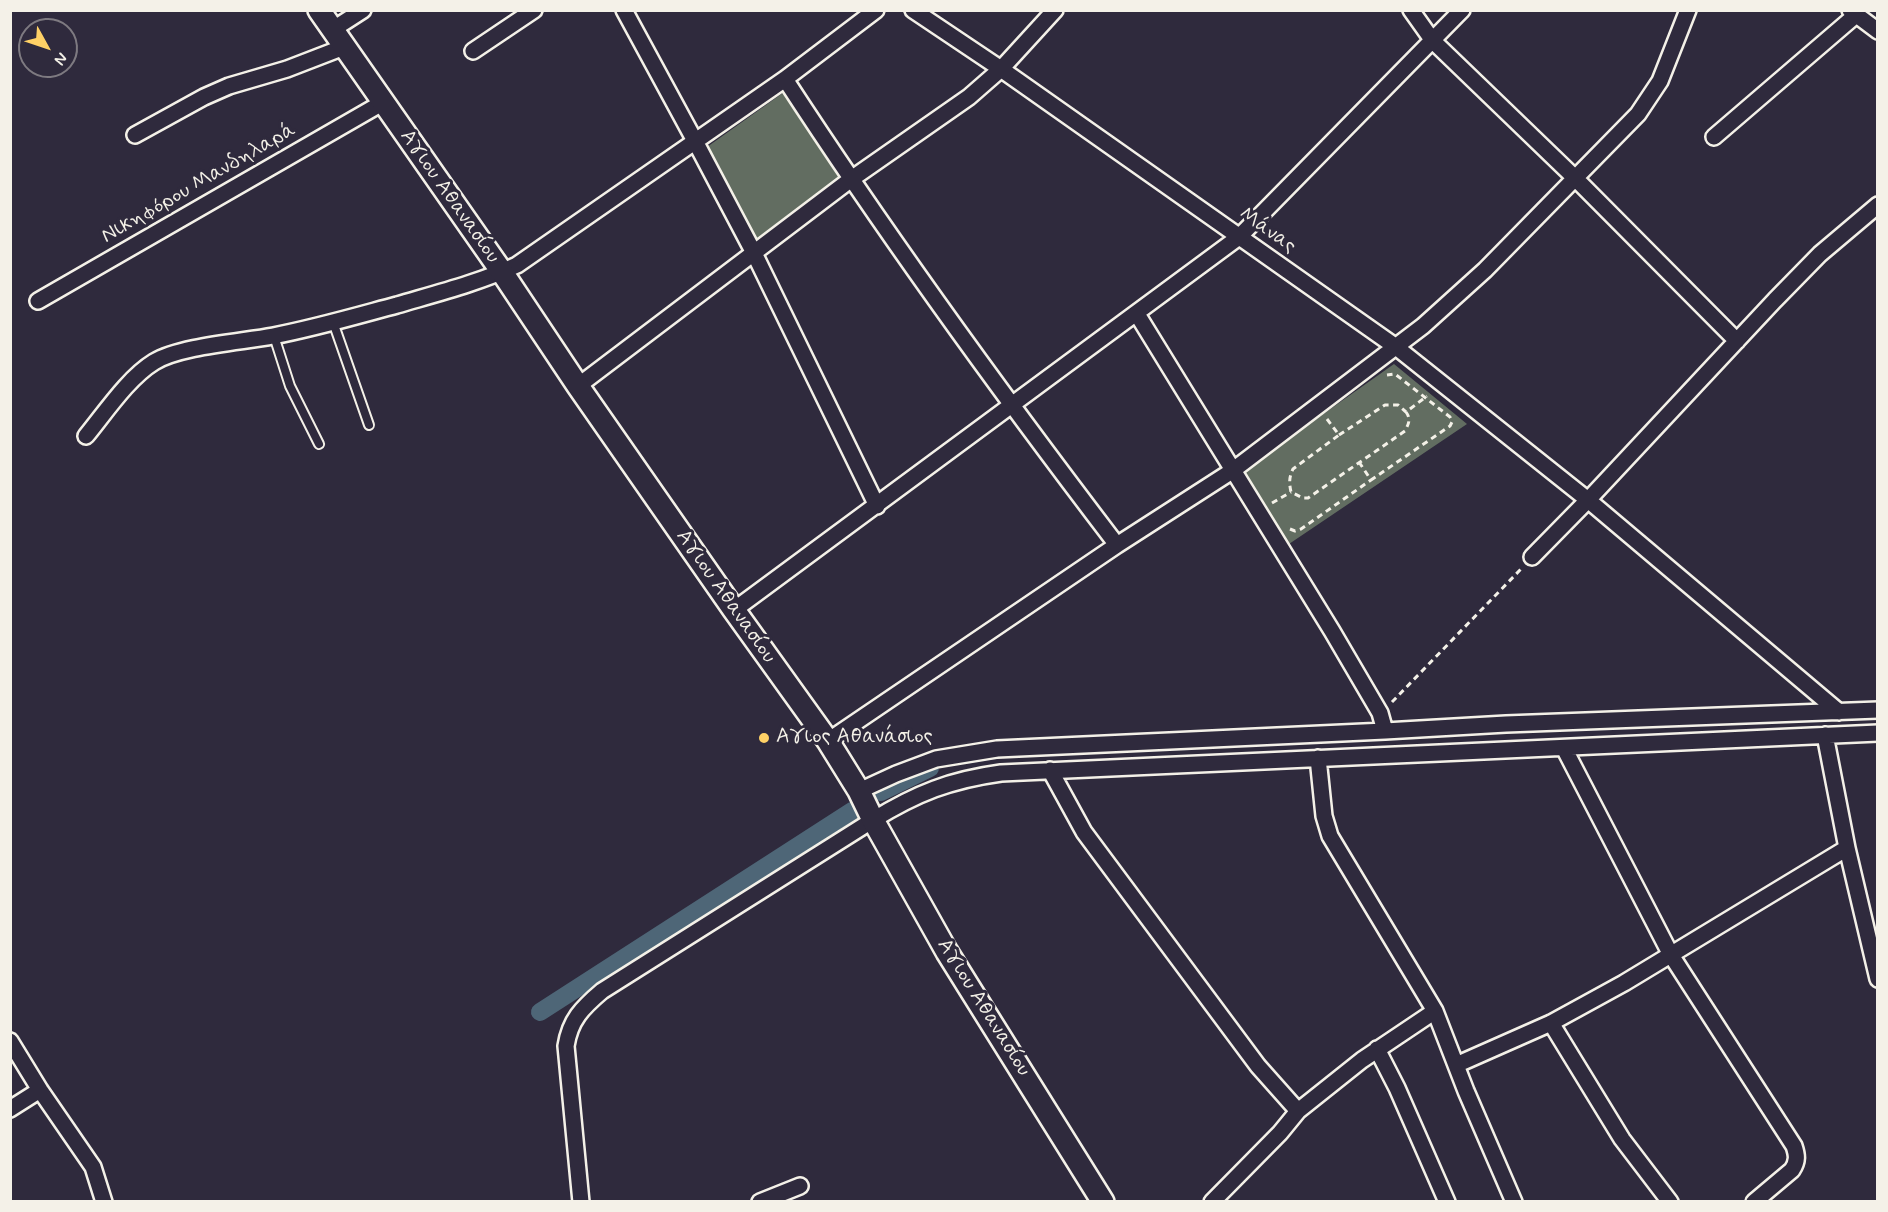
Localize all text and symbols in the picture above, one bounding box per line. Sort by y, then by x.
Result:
north arrow [18,18,78,78]
text: N [49,48,72,69]
street label: Νικηφόρου Μανδηλαρά [98,118,300,250]
street label: Αγιου Αθανασίου [393,125,505,269]
street label: Μάνας [1234,202,1300,260]
street label: Αγιου Αθανασίου [669,525,781,669]
place label: Αγιος Αθανάσιος [776,725,933,751]
marker: Αγιος Αθανάσιος [757,731,771,745]
street label: Αγιου Αθανασίου [931,935,1035,1081]

